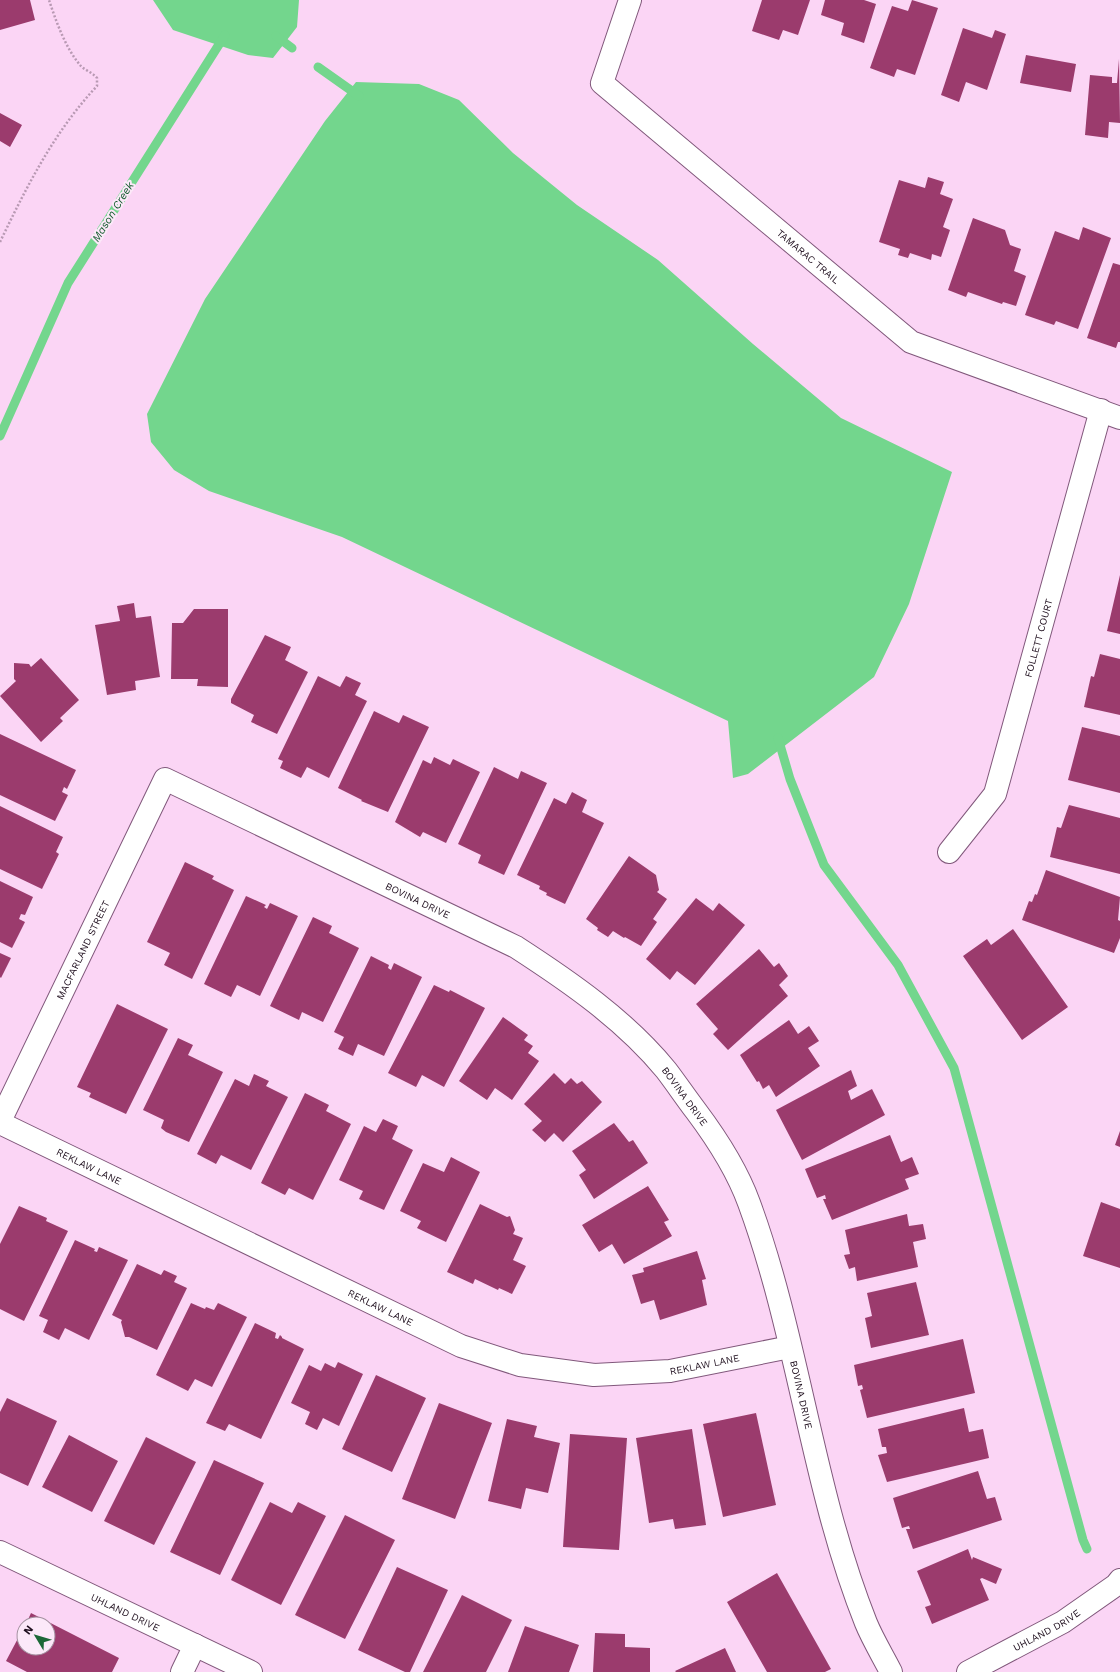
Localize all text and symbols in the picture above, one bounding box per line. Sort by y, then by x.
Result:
water label: Mason Creek [89,179,137,244]
street label: TAMARAC TRAIL [775,227,842,285]
street label: FOLLETT COURT [1022,597,1054,678]
street label: BOVINA DRIVE [384,880,452,920]
street label: MACFARLAND STREET [54,899,111,1001]
street label: BOVINA DRIVE [660,1065,710,1128]
street label: REKLAW LANE [55,1146,123,1187]
street label: REKLAW LANE [346,1287,415,1328]
street label: REKLAW LANE [669,1352,740,1376]
street label: BOVINA DRIVE [789,1359,815,1430]
street label: UHLAND DRIVE [89,1591,161,1633]
street label: UHLAND DRIVE [1011,1607,1082,1653]
north arrow [16,1616,56,1656]
text: N [21,1623,36,1637]

